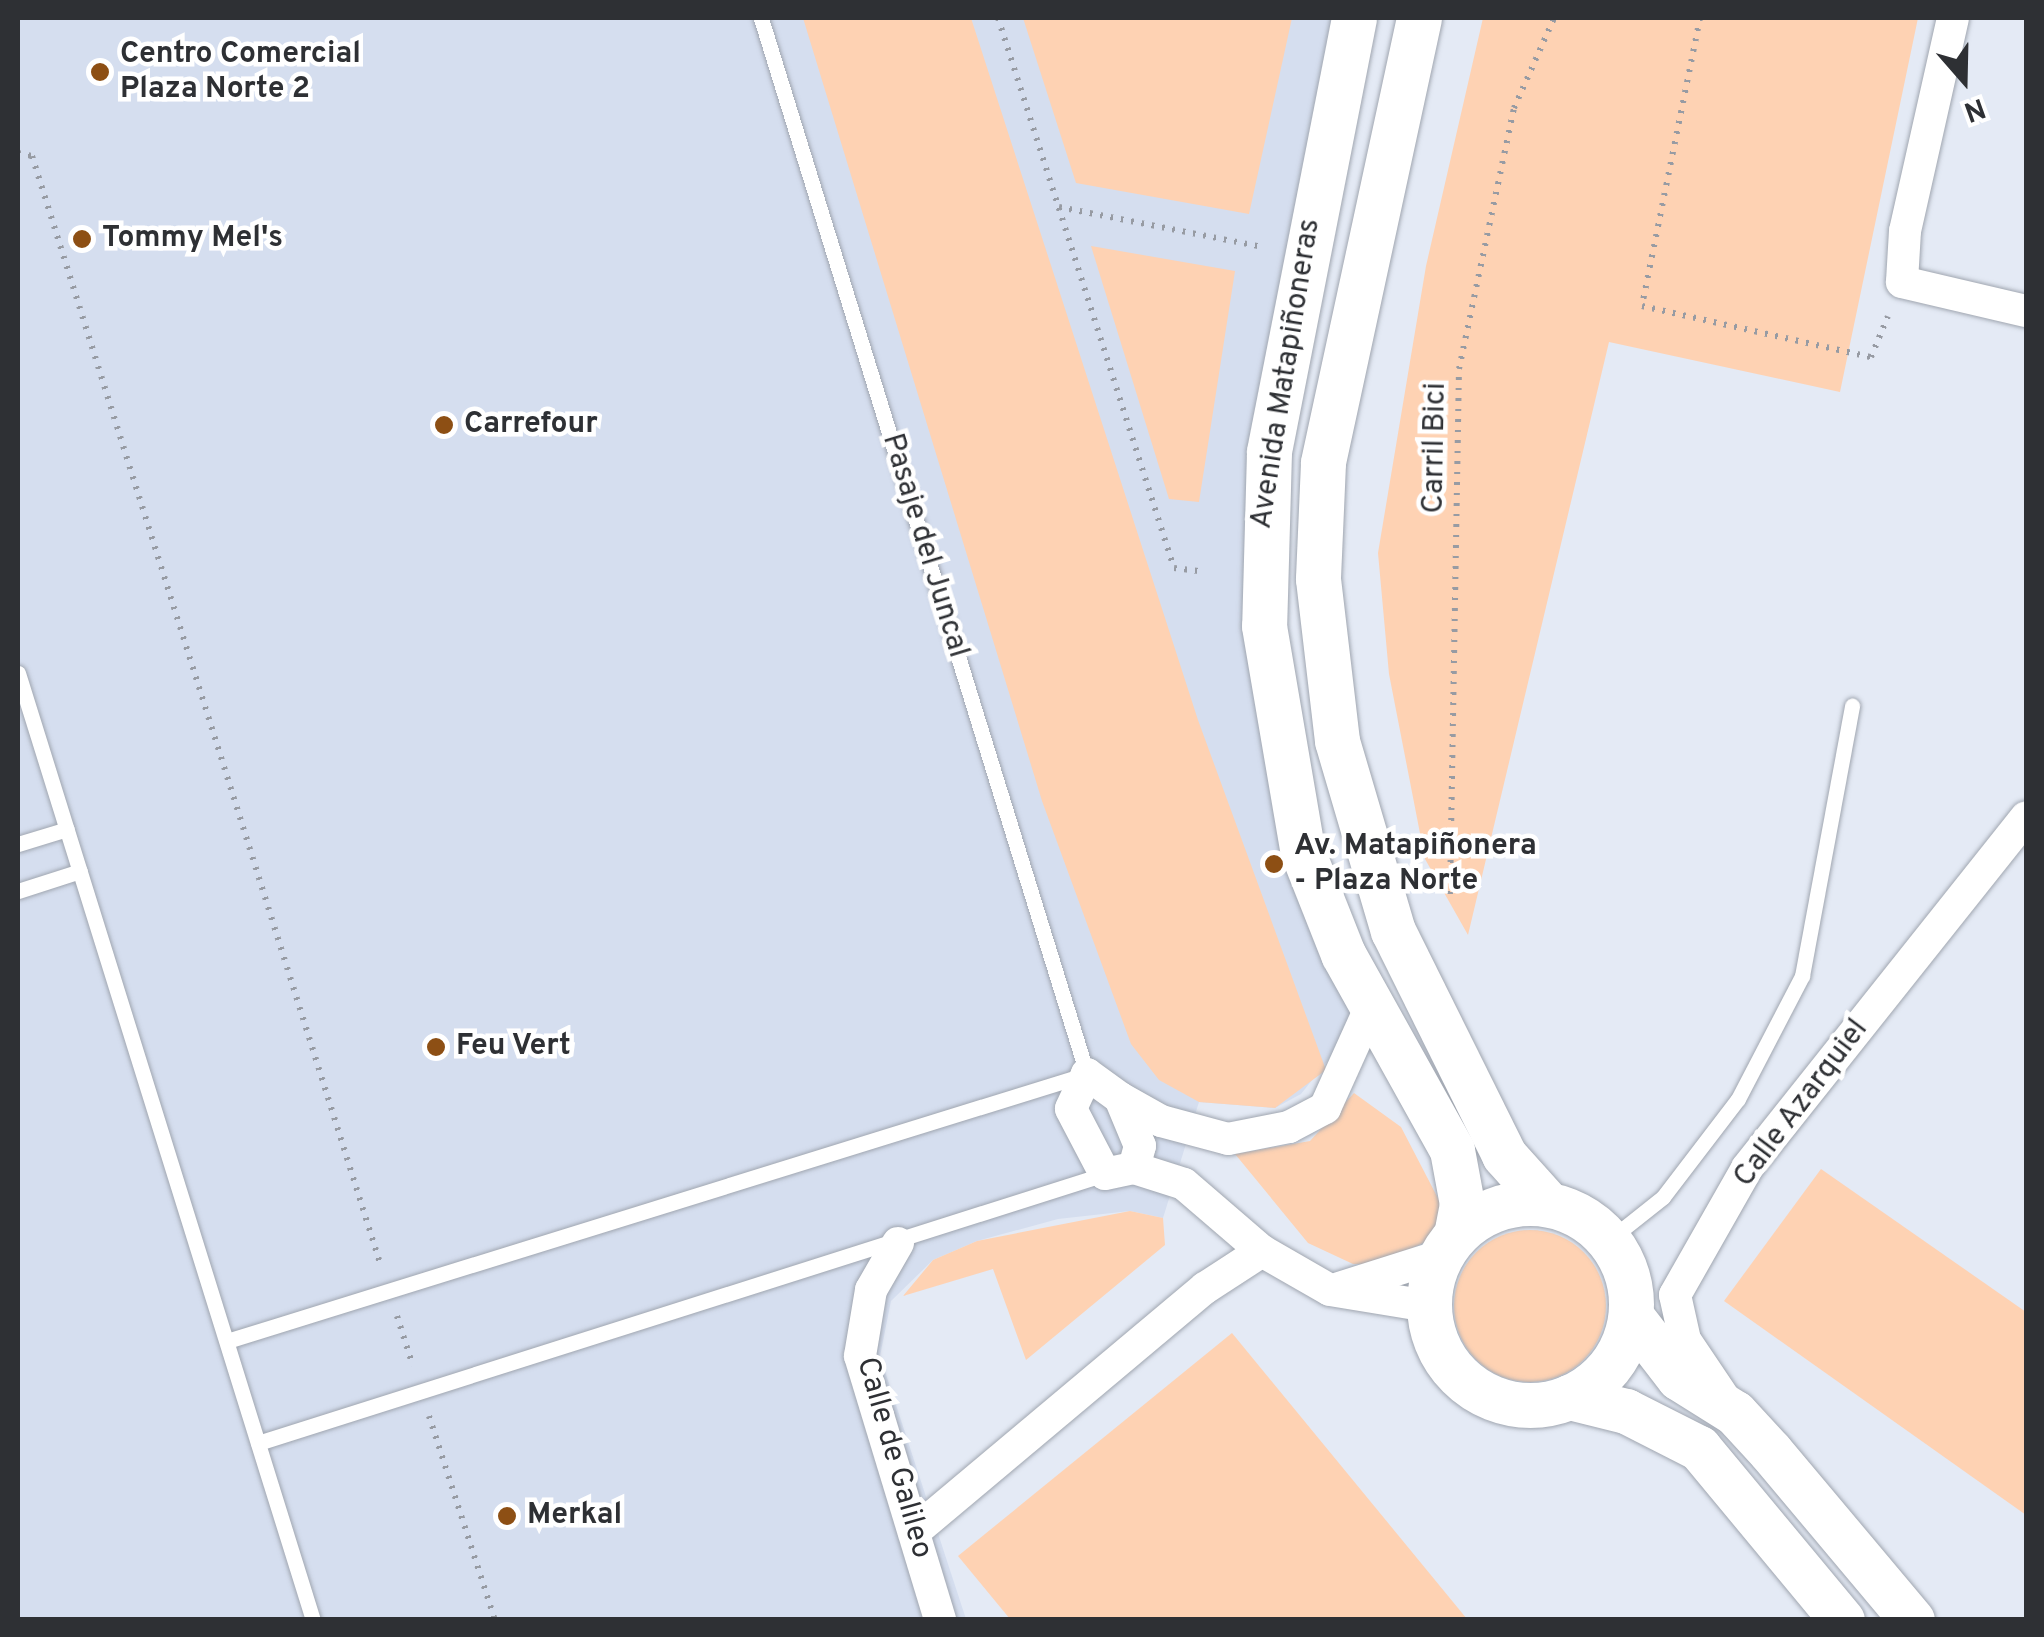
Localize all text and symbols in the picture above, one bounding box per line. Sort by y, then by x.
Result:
north arrow [1914,30,2014,130]
place label: Centro Comercial Plaza Norte 2 [120,37,361,108]
marker: Centro Comercial Plaza Norte 2 [89,61,111,83]
text: N [1959,88,1990,129]
street label: Avenida Matapiñoneras [1245,216,1329,532]
place label: Tommy Mel's [102,221,283,257]
marker: Tommy Mel's [71,228,93,250]
street label: Carril Bici [1417,382,1455,514]
place label: Carrefour [464,407,598,443]
marker: Carrefour [433,414,455,436]
street label: Pasaje del Juncal [873,430,975,662]
place label: Av. Matapiñonera - Plaza Norte [1294,829,1537,900]
marker: Av. Matapiñonera - Plaza Norte [1263,853,1285,875]
street label: Calle Azarquiel [1727,1012,1877,1196]
place label: Feu Vert [456,1029,572,1065]
marker: Feu Vert [425,1036,447,1058]
street label: Calle de Galileo [847,1353,939,1563]
place label: Merkal [527,1498,622,1534]
marker: Merkal [496,1505,518,1527]

